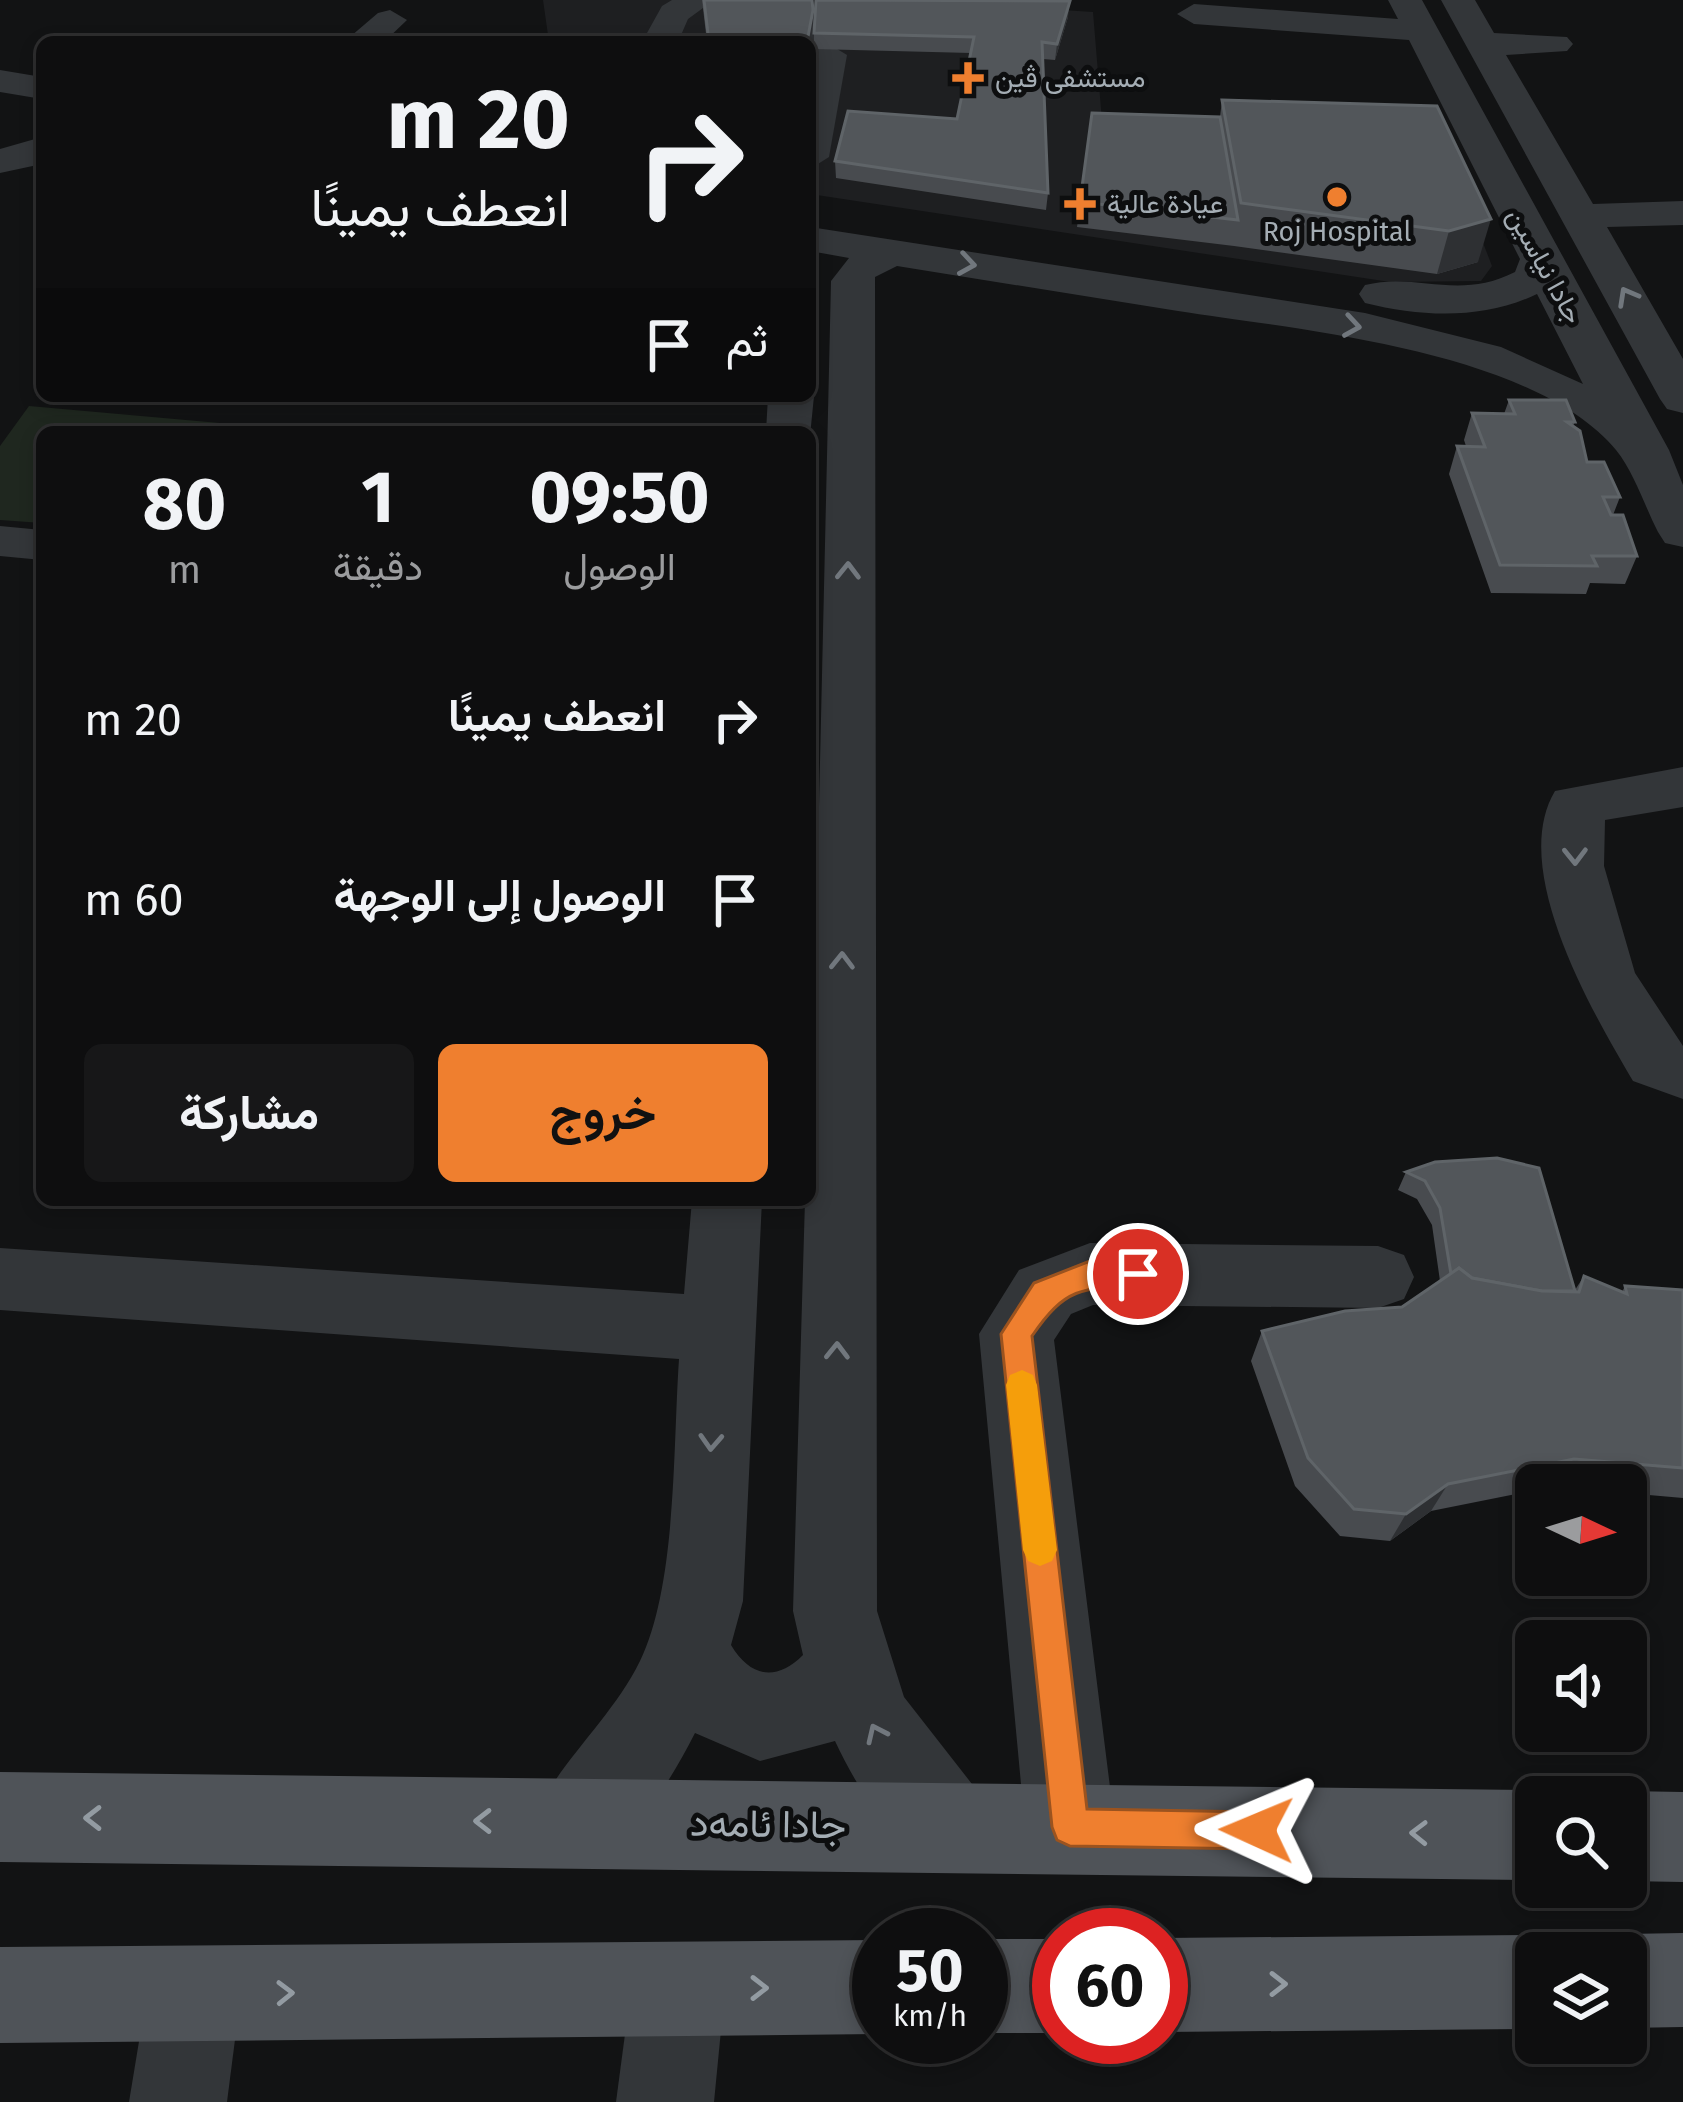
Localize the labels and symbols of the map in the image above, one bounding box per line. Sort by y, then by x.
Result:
marker: مستشفى ڤين [952,62,984,94]
place label: مستشفى ڤين [995,62,1145,94]
marker: Roj Hospital [1324,184,1350,210]
marker: عيادة عالية [1064,188,1096,220]
place label: عيادة عالية [1107,188,1223,220]
street label: جادا نیاسین [1500,202,1590,330]
place label: Roj Hospital [1263,216,1411,248]
one-way arrow [957,251,977,276]
one-way arrow [1618,287,1641,309]
one-way arrow [1342,313,1362,338]
one-way arrow [835,561,861,579]
one-way arrow [1562,847,1588,866]
one-way arrow [829,951,855,970]
pin [1087,1223,1189,1325]
one-way arrow [824,1341,850,1359]
one-way arrow [698,1433,724,1452]
north arrow [1515,1464,1647,1596]
one-way arrow [867,1724,890,1745]
position arrow [1194,1767,1320,1893]
street label: جادا ئامەد [689,1800,846,1848]
one-way arrow [83,1805,101,1831]
one-way arrow [473,1808,491,1834]
one-way arrow [1409,1820,1428,1846]
speed limit sign: 60 [1032,1908,1188,2064]
one-way arrow [1270,1971,1288,1997]
one-way arrow [751,1975,769,2001]
one-way arrow [276,1980,295,2006]

